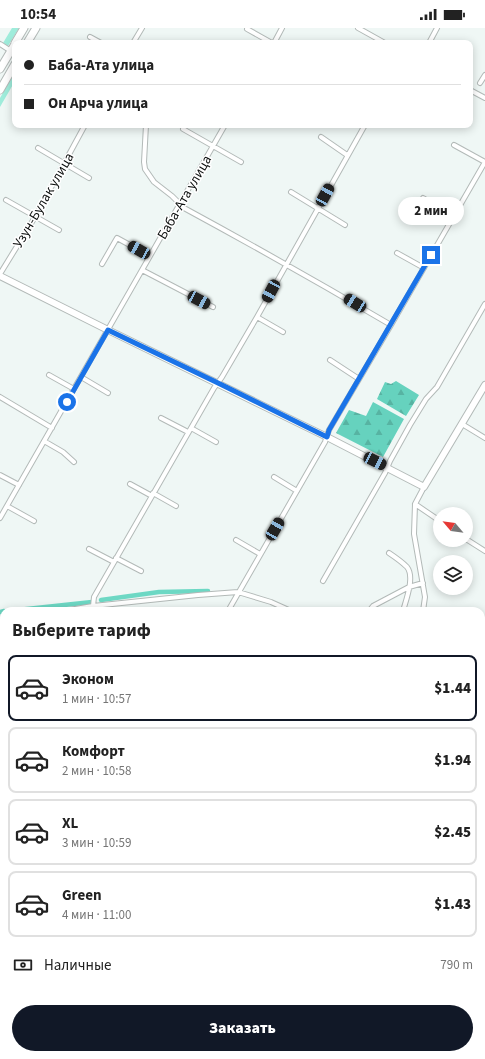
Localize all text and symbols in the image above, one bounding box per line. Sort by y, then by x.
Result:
text: 10:54 [20,4,56,25]
text: Баба-Ата улица [48,55,154,76]
text: Он Арча улица [48,93,148,114]
street label: Узун-Булак улица [8,149,79,252]
street label: Баба-Ата улица [153,152,217,243]
car [314,182,336,208]
callout: 2 мин [398,197,464,225]
text: 2 мин [414,202,448,220]
car [126,239,152,261]
route end [422,246,440,264]
car [260,278,282,304]
car [186,289,212,311]
car [342,292,368,314]
route start [58,393,76,411]
car [362,450,388,472]
north arrow [433,507,473,547]
map controls [433,507,473,595]
car [264,516,286,542]
button: layers [433,555,473,595]
text: Выберите тариф [12,618,151,643]
text: Эконом [62,669,114,690]
icon: car [14,670,50,706]
text: $1.44 [434,678,471,699]
text: 1 мин · 10:57 [62,690,131,708]
text: Комфорт [62,741,125,762]
icon: car [14,742,50,778]
text: $1.94 [434,750,471,771]
text: 2 мин · 10:58 [62,762,131,780]
text: XL [62,813,78,834]
icon: car [14,814,50,850]
text: $2.45 [434,822,471,843]
text: 3 мин · 10:59 [62,834,131,852]
text: Green [62,885,102,906]
icon: car [14,886,50,922]
text: $1.43 [434,894,471,915]
text: 4 мин · 11:00 [62,906,131,924]
icon: cash [12,954,34,976]
text: Наличные [44,955,111,976]
text: 790 m [440,956,473,974]
button: Заказать [12,1005,473,1051]

